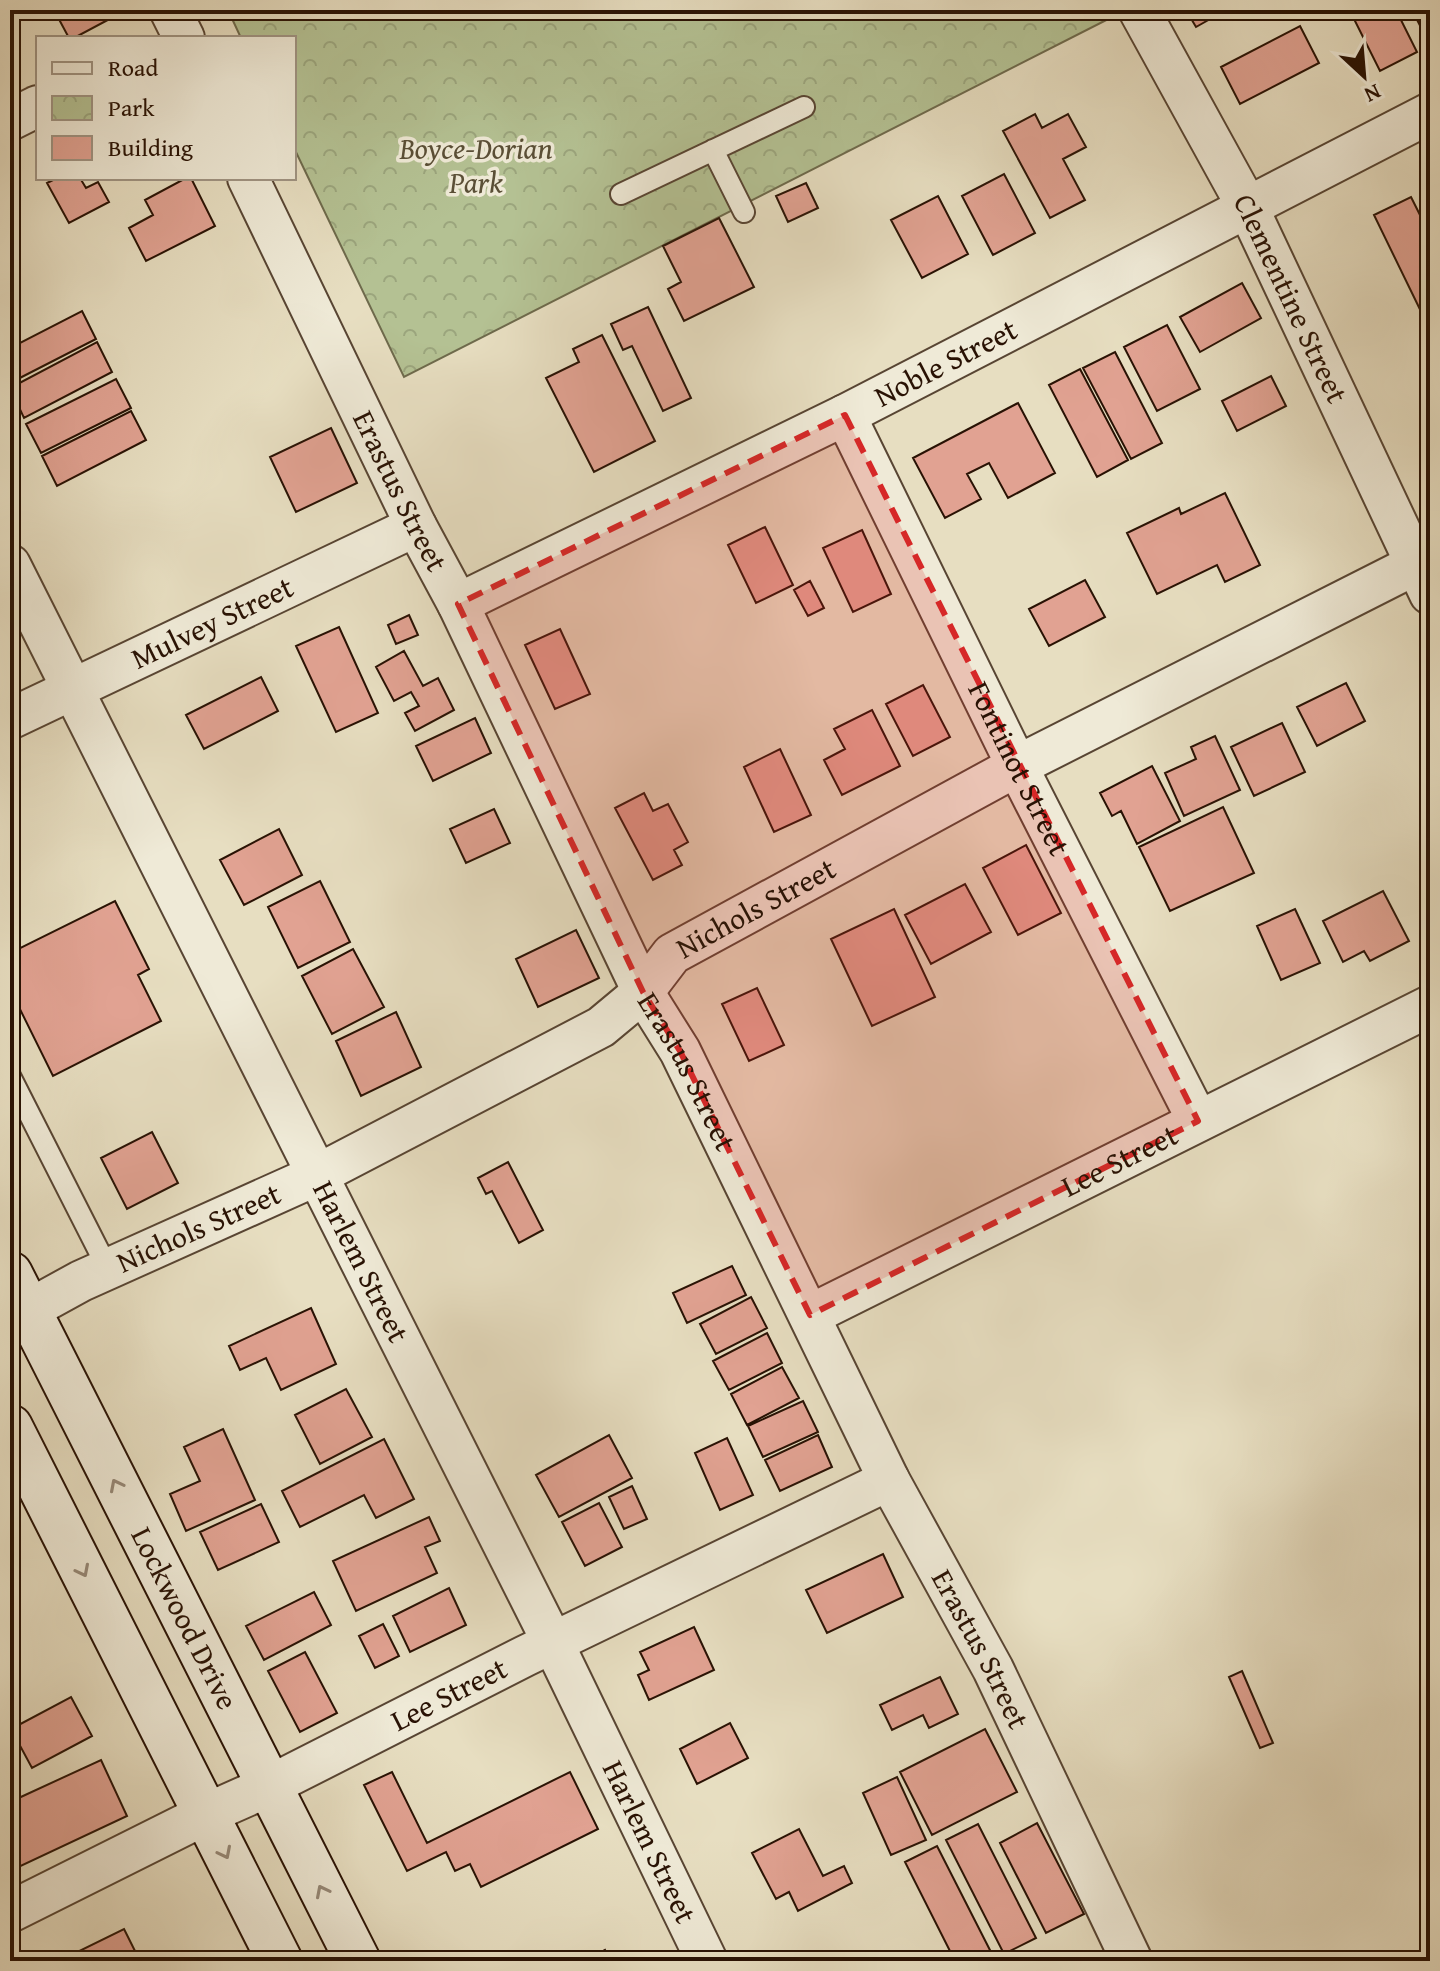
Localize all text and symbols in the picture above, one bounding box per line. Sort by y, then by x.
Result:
legend [36,36,296,180]
north arrow [1324,36,1404,116]
text: Road [108,50,158,85]
text: N [1359,76,1386,112]
text: Park [108,90,155,125]
park label: Boyce-Dorian Park [398,126,553,204]
text: Building [108,130,193,165]
street label: Clementine Street [1223,185,1360,410]
street label: Noble Street [866,307,1025,417]
street label: Erastus Street [342,403,460,579]
street label: Mulvey Street [123,564,301,679]
street label: Fontinot Street [958,673,1082,863]
street label: Nichols Street [668,846,844,969]
street label: Erastus Street [627,983,749,1158]
street label: Lee Street [1053,1112,1185,1207]
street label: Nichols Street [109,1171,288,1283]
street label: Harlem Street [303,1173,421,1350]
one-way arrow [111,1478,126,1493]
street label: Lockwood Drive [121,1519,250,1717]
street label: Erastus Street [921,1561,1041,1736]
one-way arrow [73,1563,89,1578]
street label: Lee Street [383,1646,515,1742]
street label: Harlem Street [592,1753,709,1931]
one-way arrow [216,1845,231,1860]
one-way arrow [317,1885,332,1900]

